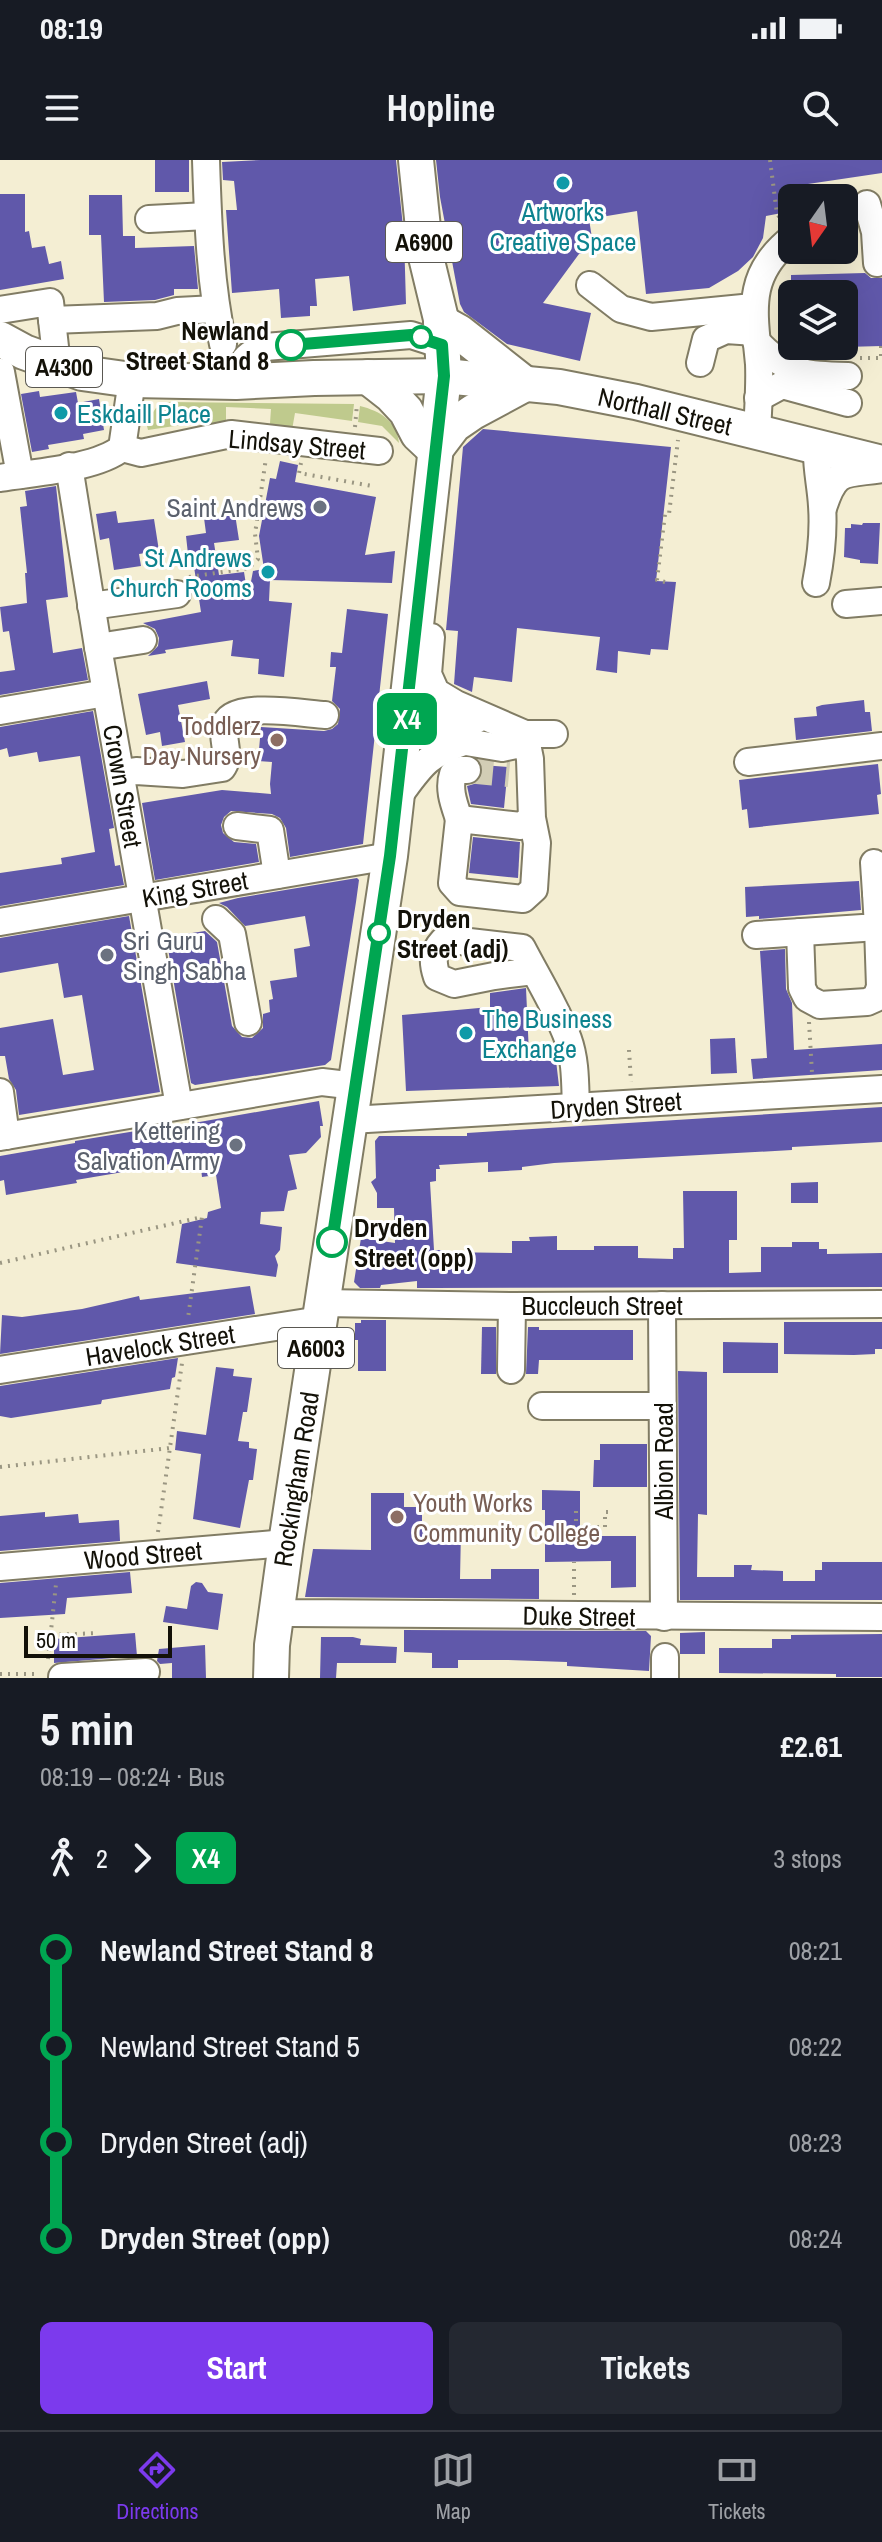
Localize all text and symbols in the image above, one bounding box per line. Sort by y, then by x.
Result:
text: 08:19 [40,8,103,48]
text: Hopline [387,84,495,132]
icon: menu [40,86,84,130]
icon: search [798,86,842,130]
marker: Artworks Creative Space [554,174,572,192]
north arrow [778,184,858,264]
map controls [778,184,858,360]
place label: Artworks Creative Space [490,194,636,259]
road number: A6900 [386,222,462,262]
button: layers [778,280,858,360]
place label: Newland Street Stand 8 [126,313,269,378]
unlabelled marker [410,326,432,348]
marker: Newland Street Stand 8 [276,330,306,360]
road number: A4300 [26,347,102,387]
street label: Northall Street [595,379,735,443]
place label: Eskdaill Place [77,396,211,431]
marker: Eskdaill Place [52,404,70,422]
street label: Lindsay Street [227,421,367,467]
place label: Saint Andrews [167,490,304,525]
marker: Saint Andrews [311,498,329,516]
place label: St Andrews Church Rooms [110,540,252,605]
marker: St Andrews Church Rooms [259,563,277,581]
line badge: X4 [371,693,443,745]
text: X4 [393,700,421,738]
place label: Toddlerz Day Nursery [143,708,261,773]
street label: Crown Street [95,722,151,850]
marker: Toddlerz Day Nursery [268,731,286,749]
street label: King Street [139,862,251,915]
place label: Dryden Street (adj) [397,901,508,966]
marker: Dryden Street (adj) [368,922,390,944]
place label: Sri Guru Singh Sabha [123,923,246,988]
marker: Sri Guru Singh Sabha [98,946,116,964]
place label: The Business Exchange [482,1001,612,1066]
marker: The Business Exchange [457,1024,475,1042]
street label: Dryden Street [549,1083,683,1127]
place label: Kettering Salvation Army [77,1113,220,1178]
marker: Kettering Salvation Army [227,1136,245,1154]
place label: Dryden Street (opp) [354,1210,474,1275]
marker: Dryden Street (opp) [317,1227,347,1257]
street label: Buccleuch Street [521,1288,683,1323]
street label: Havelock Street [83,1316,237,1374]
road number: A6003 [278,1328,354,1368]
street label: Rockingham Road [265,1389,327,1569]
street label: Albion Road [646,1402,681,1521]
place label: Youth Works Community College [413,1485,600,1550]
marker: Youth Works Community College [388,1508,406,1526]
street label: Wood Street [83,1532,203,1578]
street label: Duke Street [522,1598,636,1634]
scale bar [24,1622,172,1658]
text: 50 m [36,1625,76,1655]
text: 5 min [40,1699,134,1759]
text: £2.61 [780,1726,842,1766]
text: 08:19 – 08:24 · Bus [40,1759,225,1794]
icon: walk [40,1836,84,1880]
icon: forward [120,1836,164,1880]
text: X4 [192,1839,220,1877]
text: 2 [96,1841,108,1876]
text: 3 stops [773,1841,842,1876]
text: Newland Street Stand 8 [100,1930,373,1970]
text: 08:21 [789,1933,842,1968]
text: Newland Street Stand 5 [100,2026,360,2066]
text: 08:22 [789,2029,842,2064]
text: Dryden Street (adj) [100,2122,308,2162]
text: 08:23 [789,2125,842,2160]
text: Dryden Street (opp) [100,2218,330,2258]
text: 08:24 [789,2221,842,2256]
button: Start [40,2322,433,2414]
button: Tickets [449,2322,842,2414]
tab: Directions [116,2448,199,2526]
tab: Map [431,2448,475,2526]
tab: Tickets [708,2448,766,2526]

